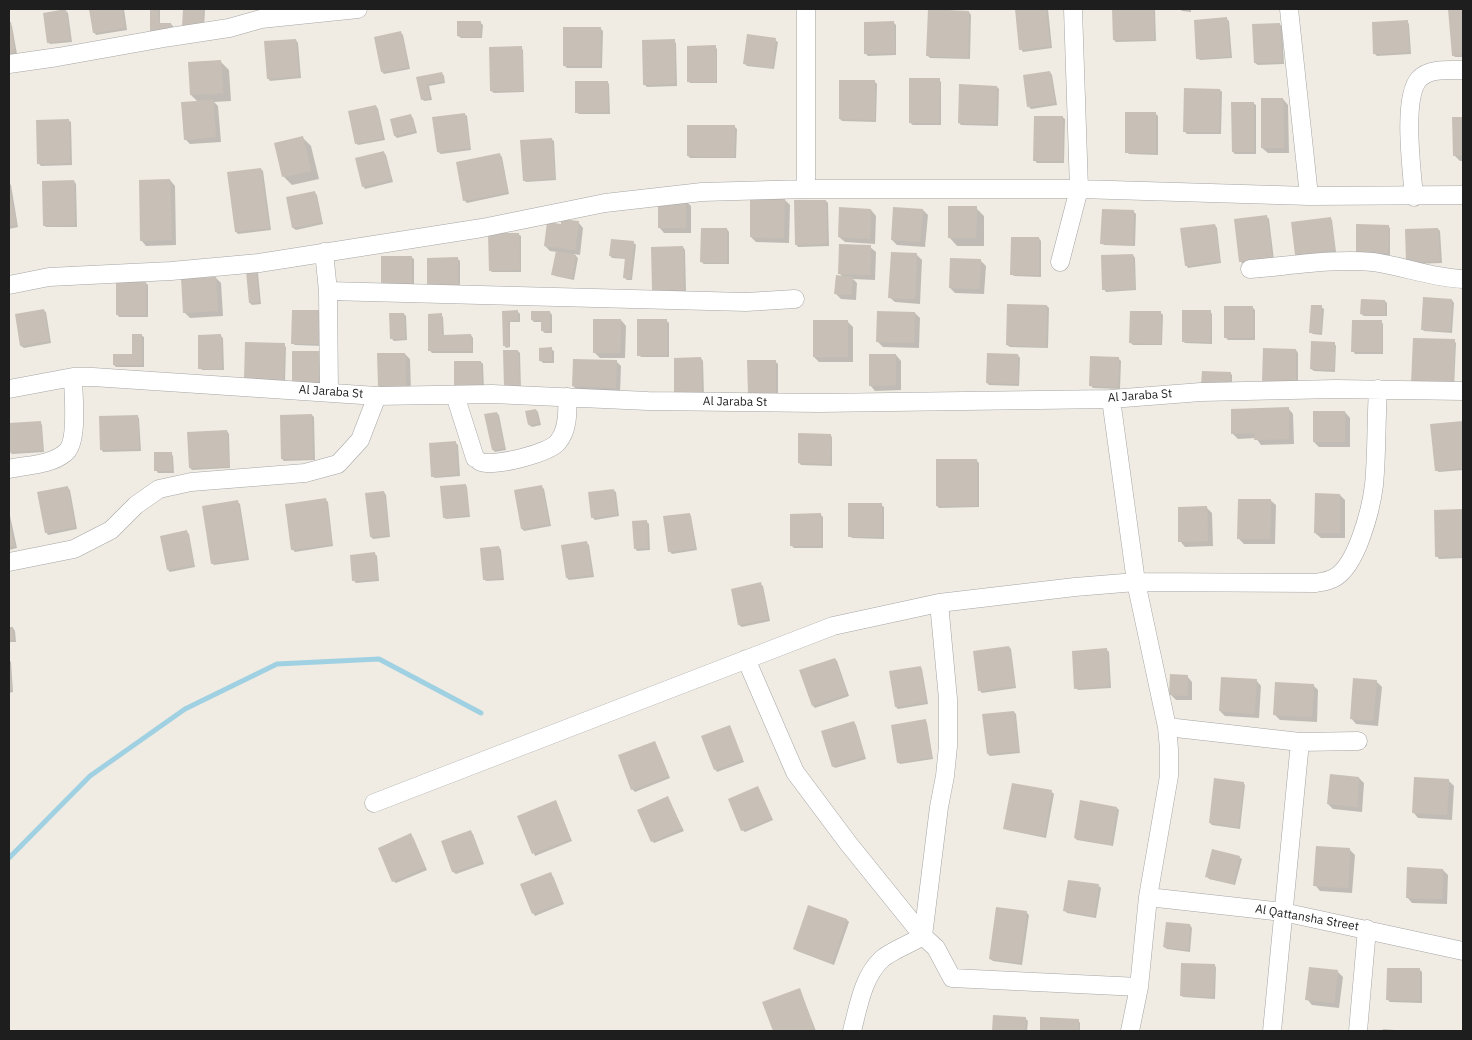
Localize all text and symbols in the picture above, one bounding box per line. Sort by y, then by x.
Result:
street label: Al Jaraba St [298,383,364,401]
street label: Al Jaraba St [1107,387,1173,405]
street label: Al Jaraba St [703,394,767,410]
street label: Al Qattansha Street [1254,902,1360,934]

